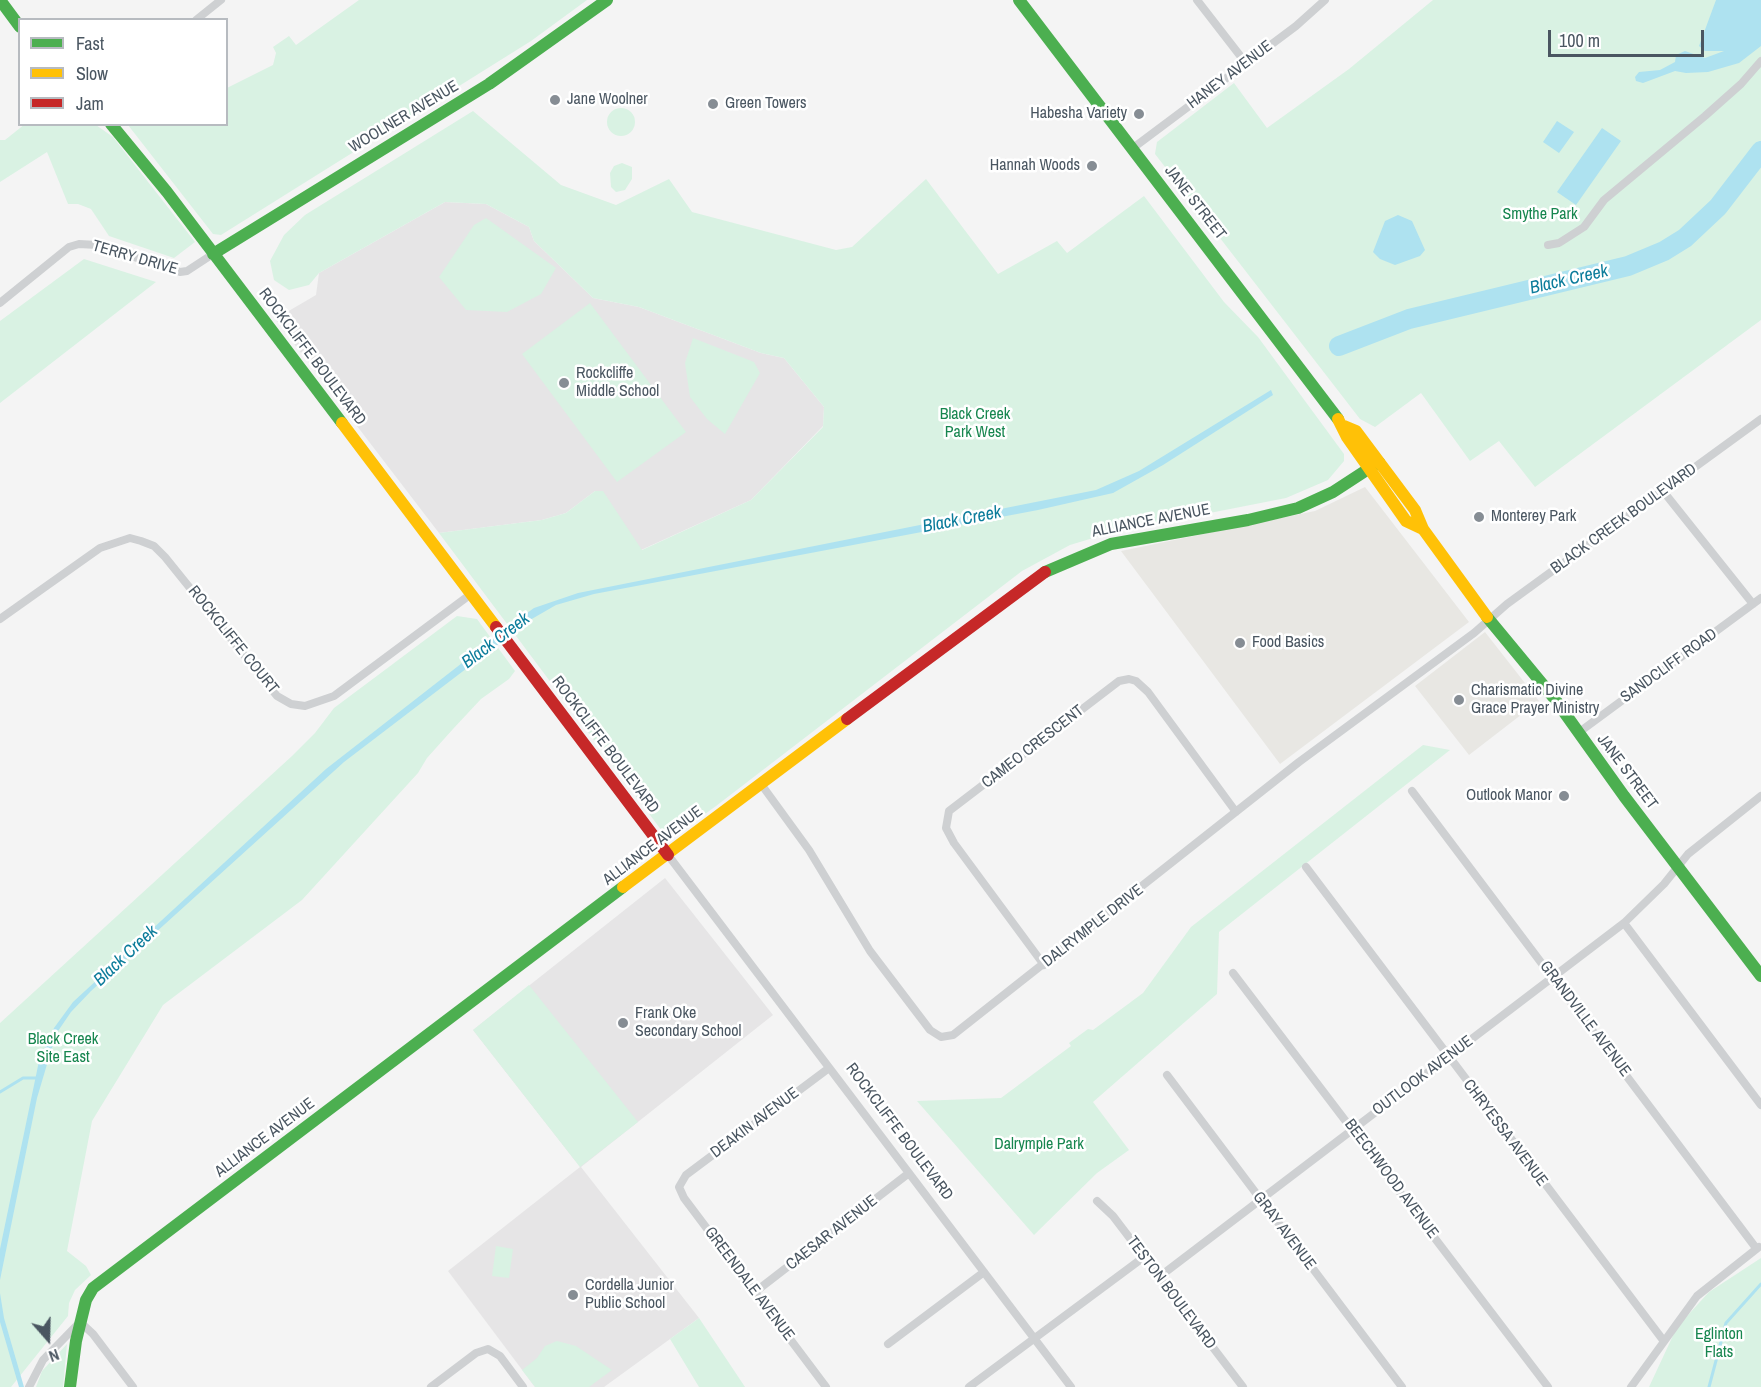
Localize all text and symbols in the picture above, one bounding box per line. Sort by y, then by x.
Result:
legend [18,18,228,126]
scale bar [1551,18,1707,56]
text: 100 m [1559,28,1600,53]
text: Fast [76,31,104,56]
street label: HANEY AVENUE [1184,37,1276,113]
text: Slow [76,61,108,86]
street label: WOOLNER AVENUE [346,77,462,157]
place label: Jane Woolner [567,90,648,110]
text: Jam [76,91,104,116]
marker: Jane Woolner [548,93,562,107]
place label: Green Towers [725,94,807,114]
marker: Green Towers [706,97,720,111]
place label: Habesha Variety [1030,104,1127,124]
marker: Habesha Variety [1132,107,1146,121]
place label: Hannah Woods [990,156,1080,176]
marker: Hannah Woods [1085,159,1099,173]
street label: JANE STREET [1160,162,1230,244]
park label: Smythe Park [1502,205,1578,225]
street label: TERRY DRIVE [90,237,180,279]
water label: Black Creek [1528,261,1610,299]
street label: ROCKCLIFFE BOULEVARD [254,285,370,429]
place label: Rockcliffe Middle School [576,364,659,402]
marker: Rockcliffe Middle School [557,376,571,390]
park label: Black Creek Park West [940,405,1010,443]
street label: BLACK CREEK BOULEVARD [1547,460,1701,578]
street label: ALLIANCE AVENUE [1090,500,1212,542]
water label: Black Creek [921,502,1003,538]
place label: Monterey Park [1491,507,1576,527]
marker: Monterey Park [1472,510,1486,524]
street label: ROCKCLIFFE COURT [184,582,282,698]
water label: Black Creek [458,608,534,674]
street label: SANDCLIFF ROAD [1617,625,1721,707]
place label: Food Basics [1252,633,1324,653]
marker: Food Basics [1233,636,1247,650]
street label: ROCKCLIFFE BOULEVARD [547,673,663,817]
place label: Charismatic Divine Grace Prayer Ministry [1471,681,1599,719]
marker: Charismatic Divine Grace Prayer Ministry [1452,693,1466,707]
street label: CAMEO CRESCENT [978,701,1088,793]
street label: JANE STREET [1593,731,1661,813]
place label: Outlook Manor [1466,786,1552,806]
marker: Outlook Manor [1557,789,1571,803]
street label: ALLIANCE AVENUE [599,802,707,890]
street label: DALRYMPLE DRIVE [1039,881,1147,971]
water label: Black Creek [90,921,162,991]
street label: GRANDVILLE AVENUE [1535,957,1635,1081]
place label: Frank Oke Secondary School [635,1004,741,1042]
marker: Frank Oke Secondary School [616,1016,630,1030]
park label: Black Creek Site East [28,1030,98,1068]
street label: OUTLOOK AVENUE [1369,1032,1477,1120]
street label: ROCKCLIFFE BOULEVARD [841,1060,957,1204]
street label: CHRYESSA AVENUE [1459,1076,1551,1190]
street label: DEAKIN AVENUE [707,1084,803,1162]
street label: ALLIANCE AVENUE [211,1094,319,1182]
street label: BEECHWOOD AVENUE [1340,1116,1442,1242]
park label: Dalrymple Park [994,1135,1084,1155]
street label: GRAY AVENUE [1248,1188,1320,1274]
street label: CAESAR AVENUE [783,1191,881,1275]
street label: GREENDALE AVENUE [700,1223,798,1345]
street label: TESTON BOULEVARD [1122,1233,1220,1353]
place label: Cordella Junior Public School [585,1276,674,1314]
marker: Cordella Junior Public School [566,1288,580,1302]
north arrow [18,1309,78,1369]
park label: Eglinton Flats [1695,1325,1743,1363]
text: N [46,1344,62,1368]

